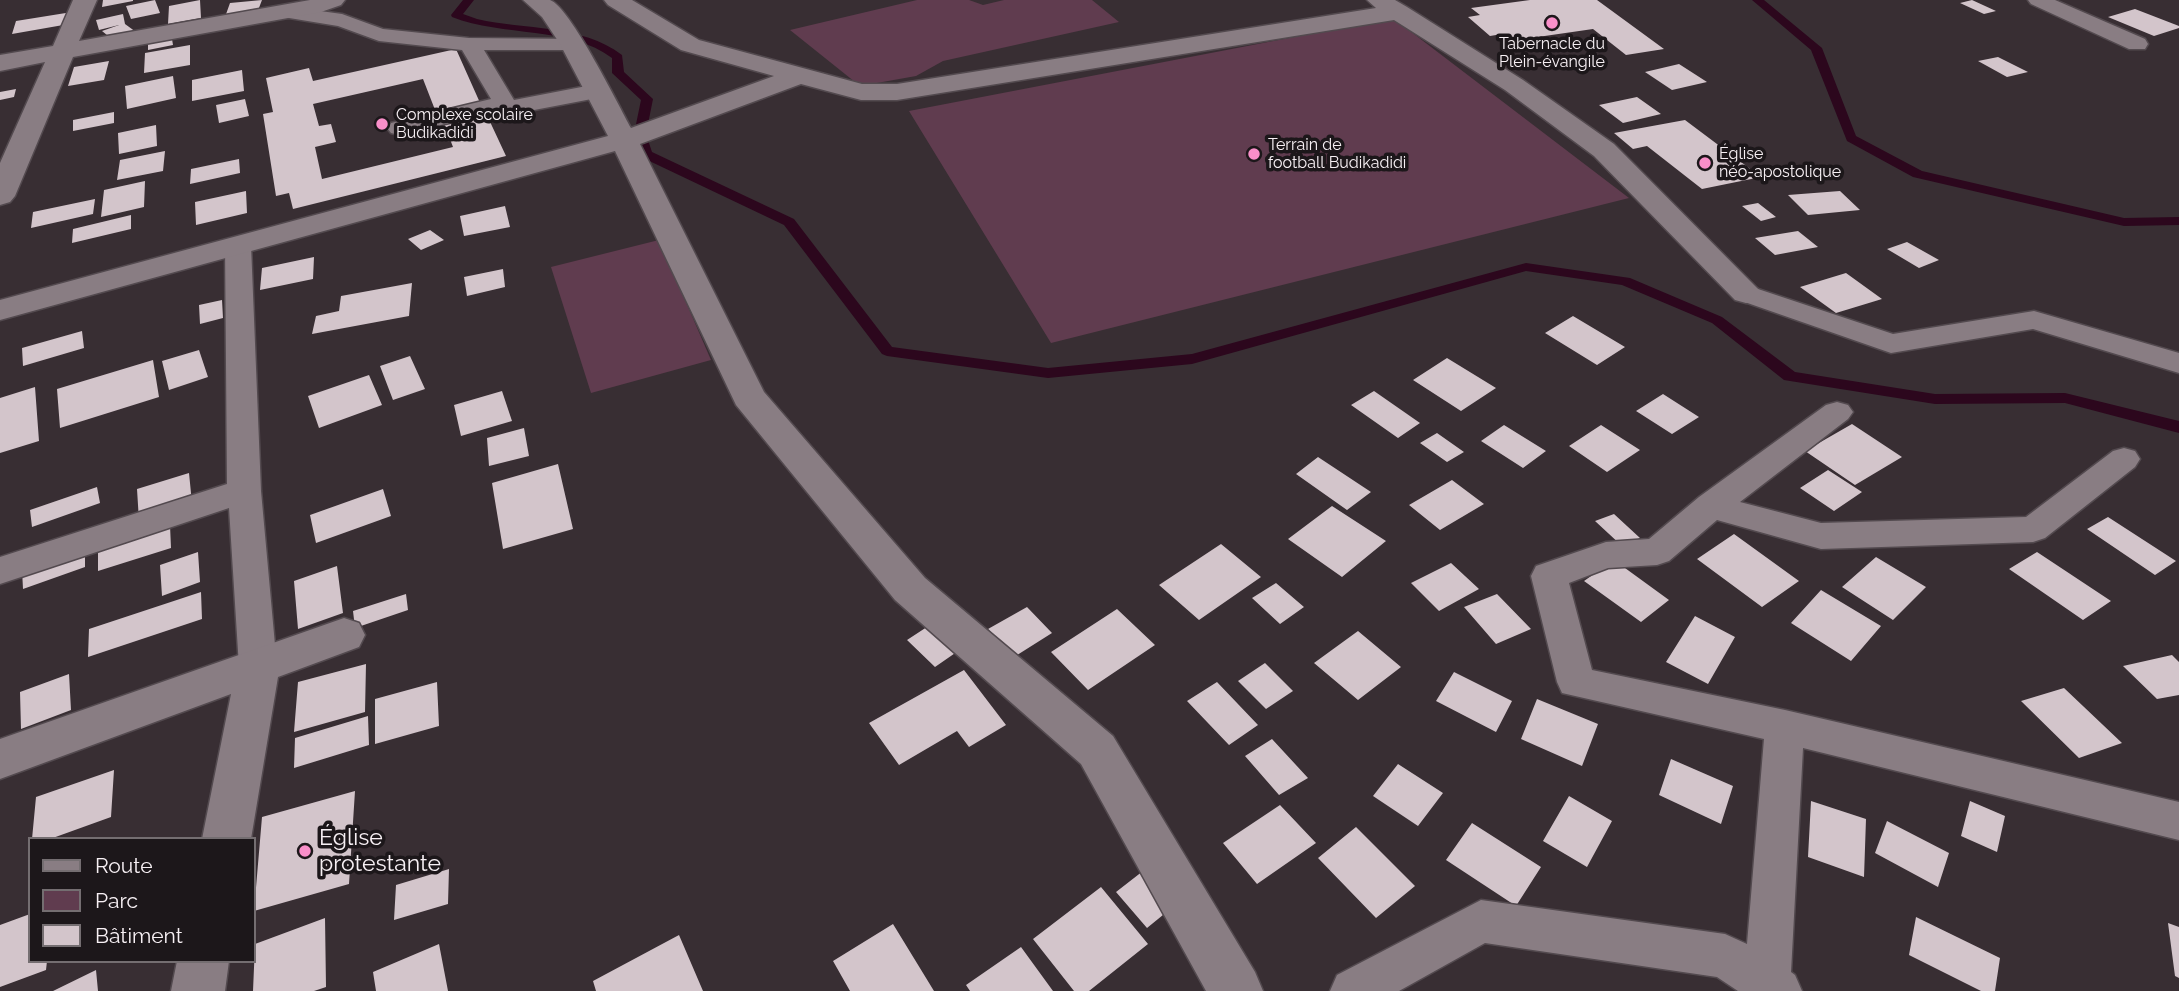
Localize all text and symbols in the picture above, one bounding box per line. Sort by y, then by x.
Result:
marker: Tabernacle du Plein-évangile [1544,15,1560,31]
place label: Tabernacle du Plein-évangile [1499,34,1605,72]
place label: Complexe scolaire Budikadidi [396,105,533,143]
marker: Complexe scolaire Budikadidi [374,116,390,132]
place label: Terrain de football Budikadidi [1268,135,1406,173]
place label: Église néo-apostolique [1719,144,1841,182]
marker: Terrain de football Budikadidi [1246,146,1262,162]
marker: Église néo-apostolique [1697,155,1713,171]
place label: Église protestante [319,824,441,878]
legend [28,837,256,963]
marker: Église protestante [297,843,313,859]
text: Route [95,853,153,878]
text: Parc [95,888,138,913]
text: Bâtiment [95,923,183,948]

